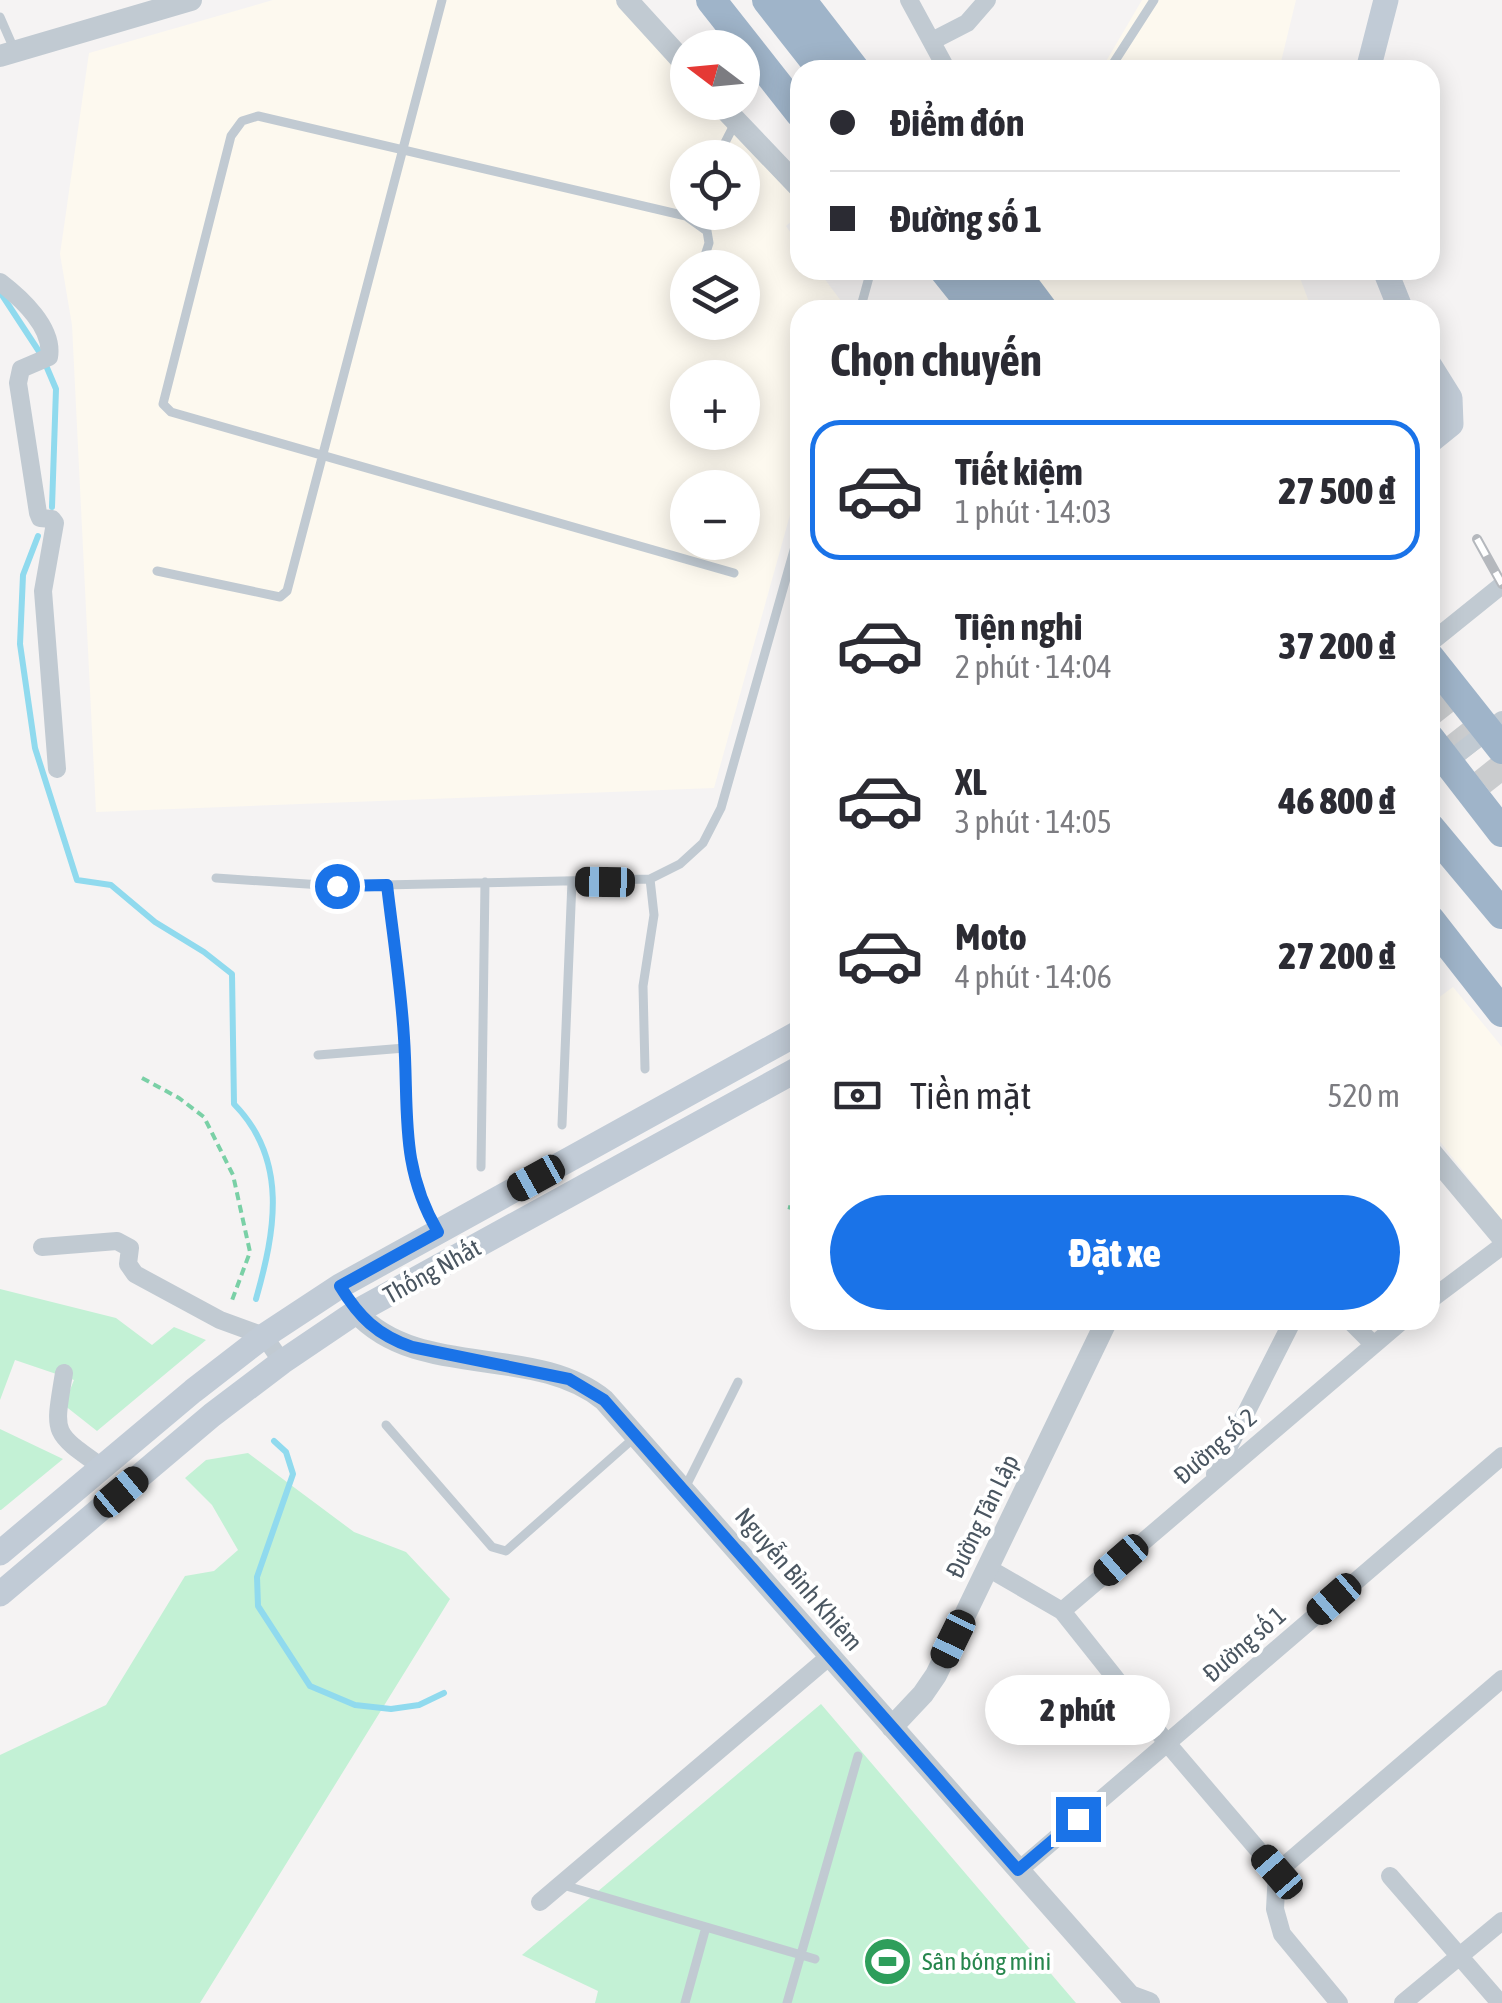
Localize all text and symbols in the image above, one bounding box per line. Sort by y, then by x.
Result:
north arrow [670,30,760,120]
map controls [670,30,760,560]
text: Điểm đón [890,101,1024,144]
button: locate [670,140,760,230]
text: Đường số 1 [890,197,1042,240]
button: layers [670,250,760,340]
text: Chọn chuyến [830,334,1042,386]
button: + [670,360,760,450]
icon: car [835,445,925,535]
text: Tiết kiệm [955,450,1083,493]
text: 27 500 ₫ [1279,469,1395,512]
button: − [670,470,760,560]
text: 1 phút · 14:03 [955,493,1112,530]
icon: car [835,600,925,690]
text: Tiện nghi [955,605,1083,648]
text: 37 200 ₫ [1279,624,1395,667]
text: 2 phút · 14:04 [955,648,1112,685]
icon: car [835,755,925,845]
text: XL [955,760,987,803]
text: 46 800 ₫ [1279,779,1395,822]
text: 3 phút · 14:05 [955,803,1112,840]
route start [315,864,360,909]
car [575,866,635,898]
icon: car [835,910,925,1000]
text: Moto [955,915,1027,958]
text: 27 200 ₫ [1279,934,1395,977]
text: 4 phút · 14:06 [955,958,1112,995]
icon: cash [830,1068,885,1123]
text: Tiền mặt [910,1074,1032,1117]
text: 520 m [1327,1077,1400,1114]
car [502,1150,570,1206]
button: Đặt xe [830,1195,1400,1310]
street label: Thống Nhất [379,1233,485,1309]
street label: Đường số 2 [1168,1403,1262,1489]
street label: Đường Tân Lập [940,1450,1024,1582]
car [88,1461,154,1523]
street label: Nguyễn Bỉnh Khiêm [730,1502,868,1656]
car [1089,1529,1153,1591]
car [1302,1568,1366,1630]
street label: Đường số 1 [1197,1601,1291,1687]
car [926,1605,980,1673]
callout: 2 phút [986,1674,1170,1744]
text: 2 phút [1040,1691,1115,1728]
route end [1056,1797,1101,1842]
car [1246,1840,1308,1904]
sports icon: Sân bóng mini [861,1935,913,1987]
place label: Sân bóng mini [922,1947,1051,1975]

